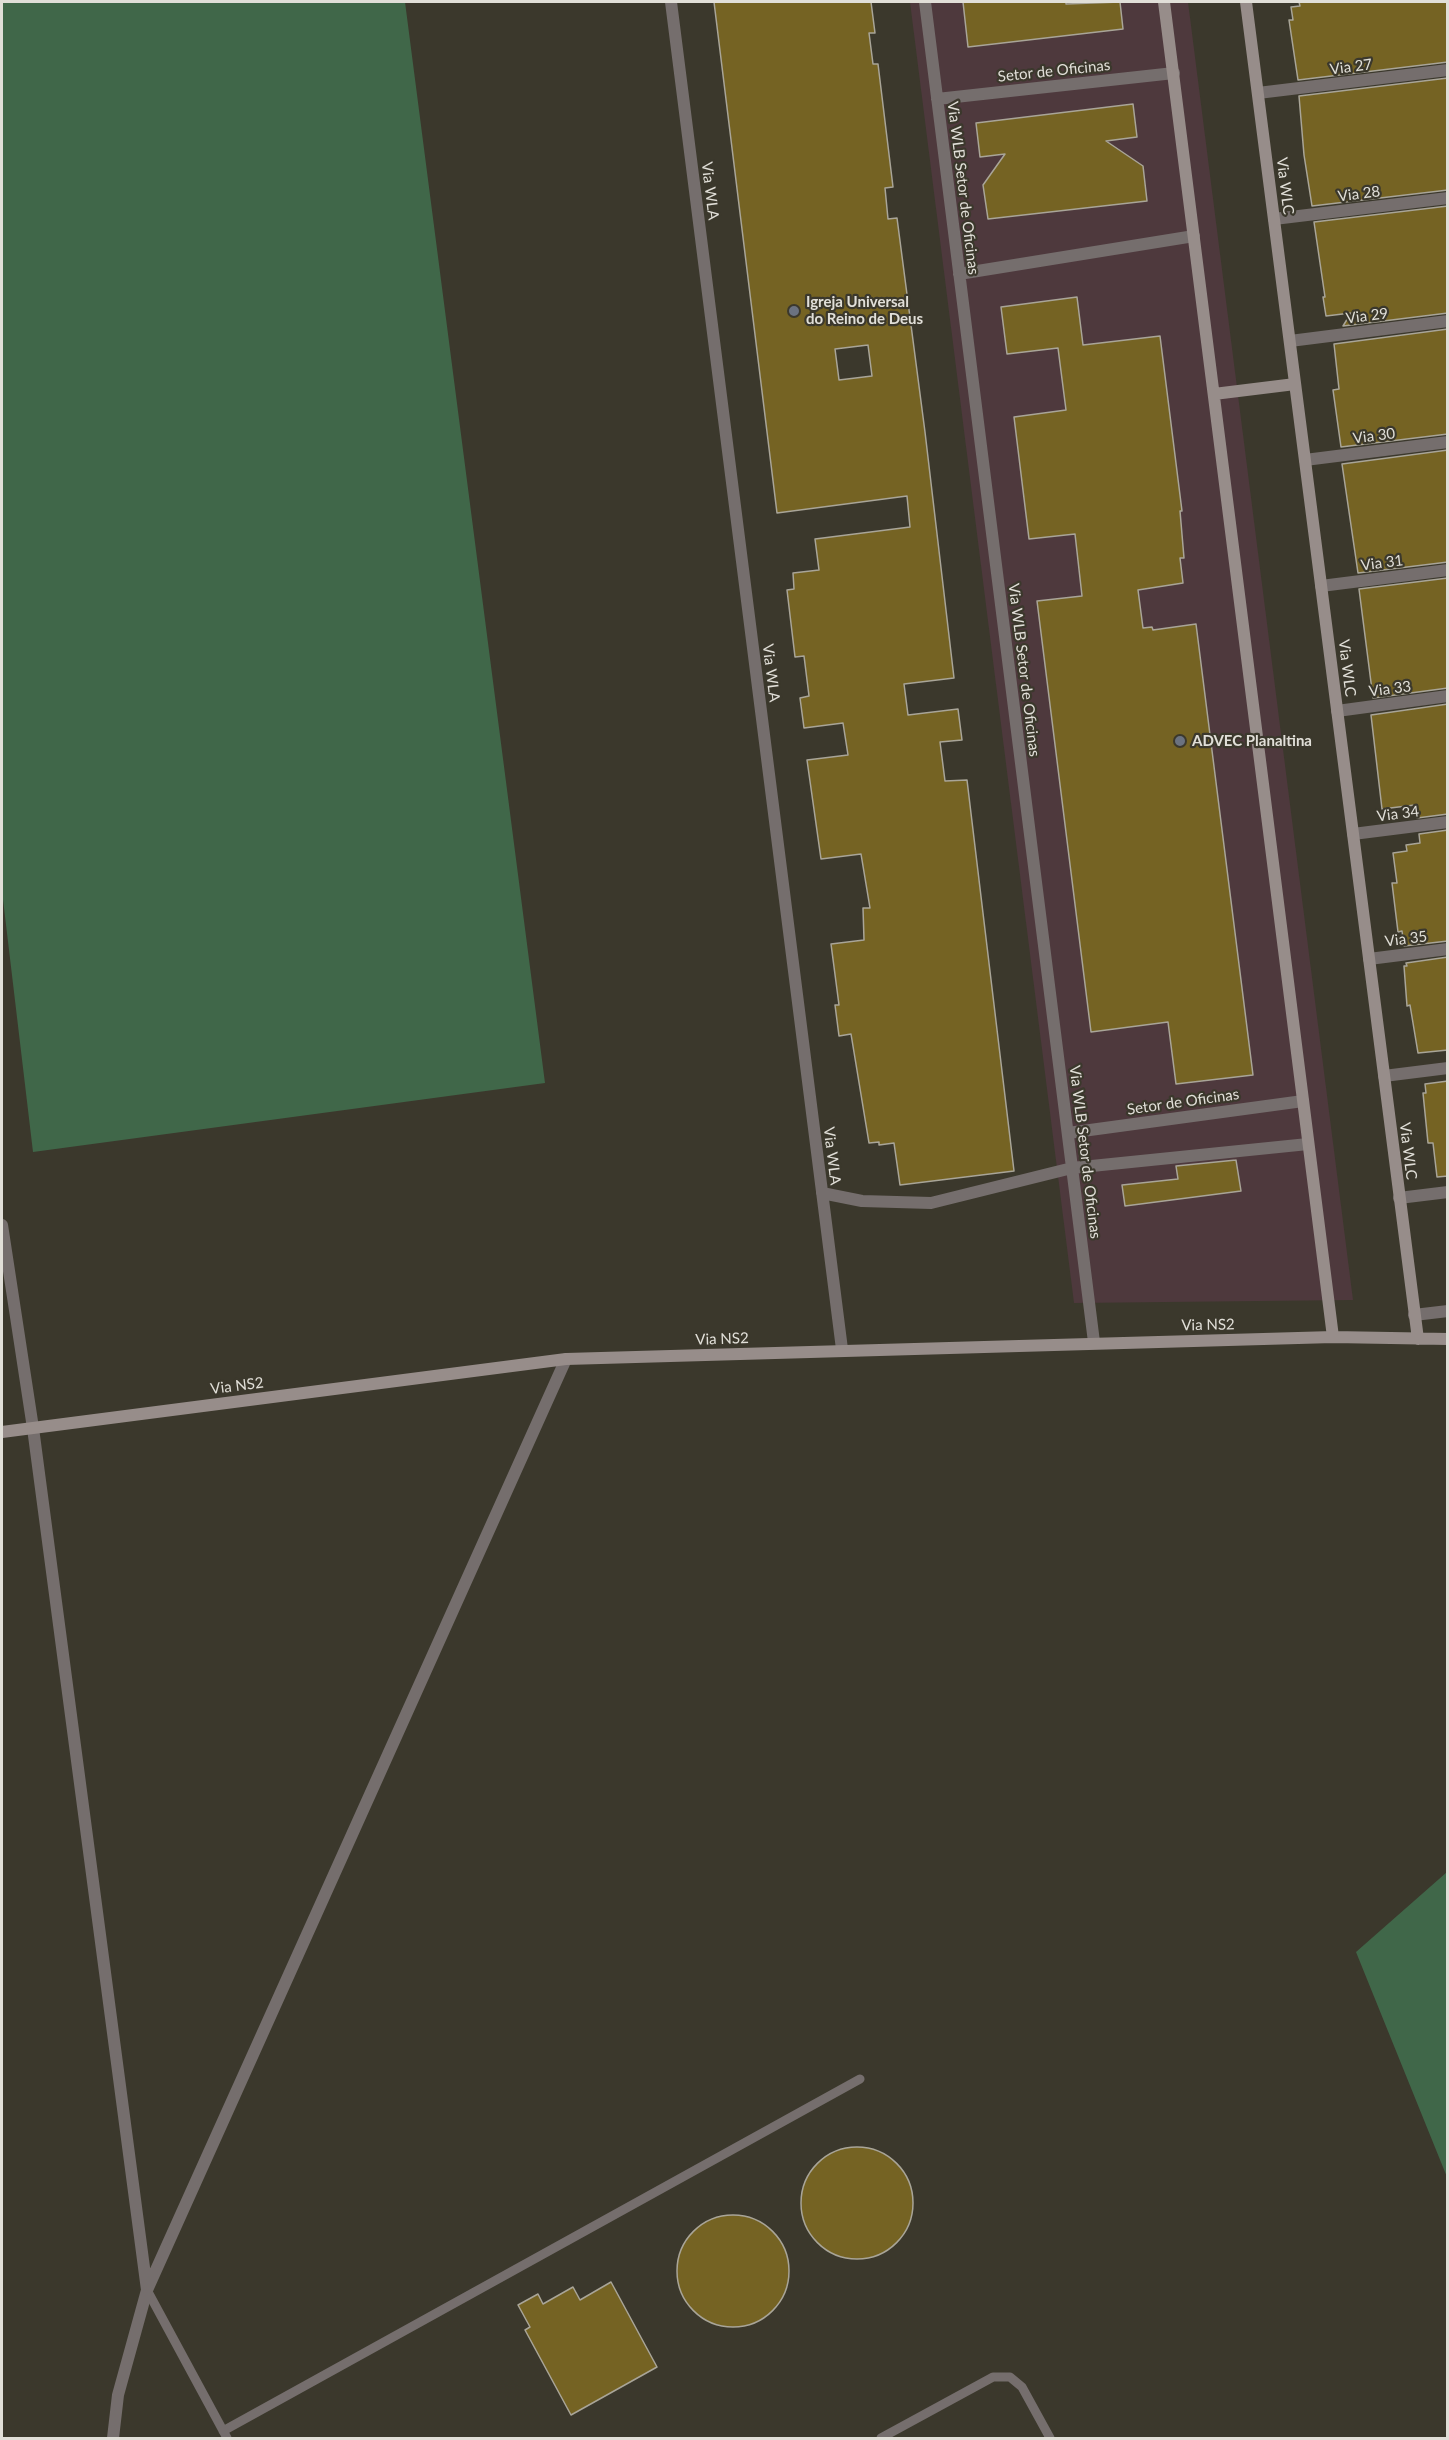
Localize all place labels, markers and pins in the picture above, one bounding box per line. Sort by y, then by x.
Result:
place label: Igreja Universal do Reino de Deus [806,293,923,328]
marker: Igreja Universal do Reino de Deus [787,304,801,318]
place label: ADVEC Planaltina [1192,732,1312,750]
marker: ADVEC Planaltina [1173,734,1187,748]

